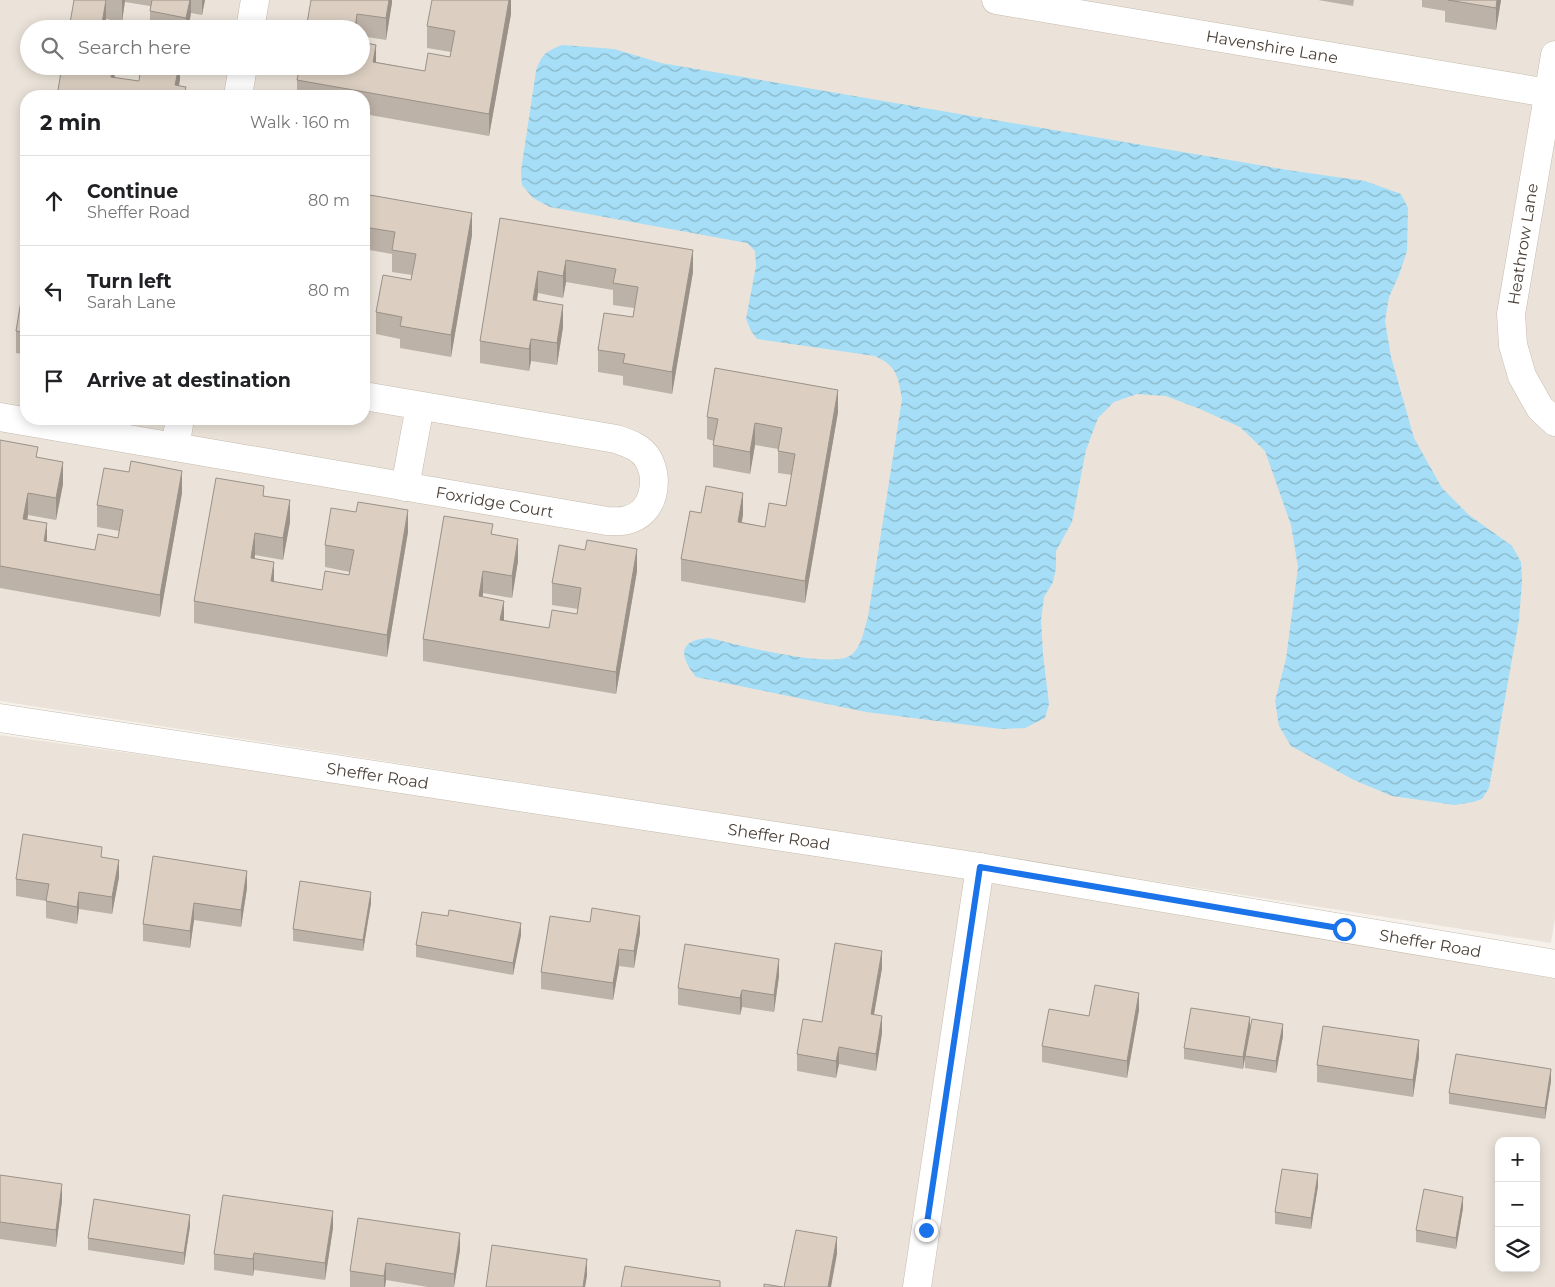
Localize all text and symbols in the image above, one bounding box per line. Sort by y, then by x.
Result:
search box [20,20,370,75]
street label: Havenshire Lane [1205,26,1340,67]
icon: search [38,34,66,62]
text: Search here [78,36,191,59]
text: 2 min [40,110,101,135]
text: Walk · 160 m [250,113,350,132]
text: Continue [87,180,178,203]
street label: Heathrow Lane [1504,182,1542,306]
icon: ahead [40,187,68,215]
text: 80 m [308,191,350,210]
text: Sheffer Road [87,203,190,222]
text: Turn left [87,270,172,293]
icon: left [40,277,68,305]
text: 80 m [308,281,350,300]
text: Sarah Lane [87,293,176,312]
icon: arrive [40,367,68,395]
text: Arrive at destination [87,369,291,392]
street label: Foxridge Court [434,482,556,521]
street label: Sheffer Road [325,758,430,793]
street label: Sheffer Road [727,819,832,854]
route start [1333,918,1356,941]
street label: Sheffer Road [1378,925,1483,961]
map controls [1495,1137,1540,1272]
button: + [1495,1137,1540,1182]
button: − [1495,1182,1540,1227]
route end [915,1219,938,1242]
button: layers [1495,1227,1540,1272]

